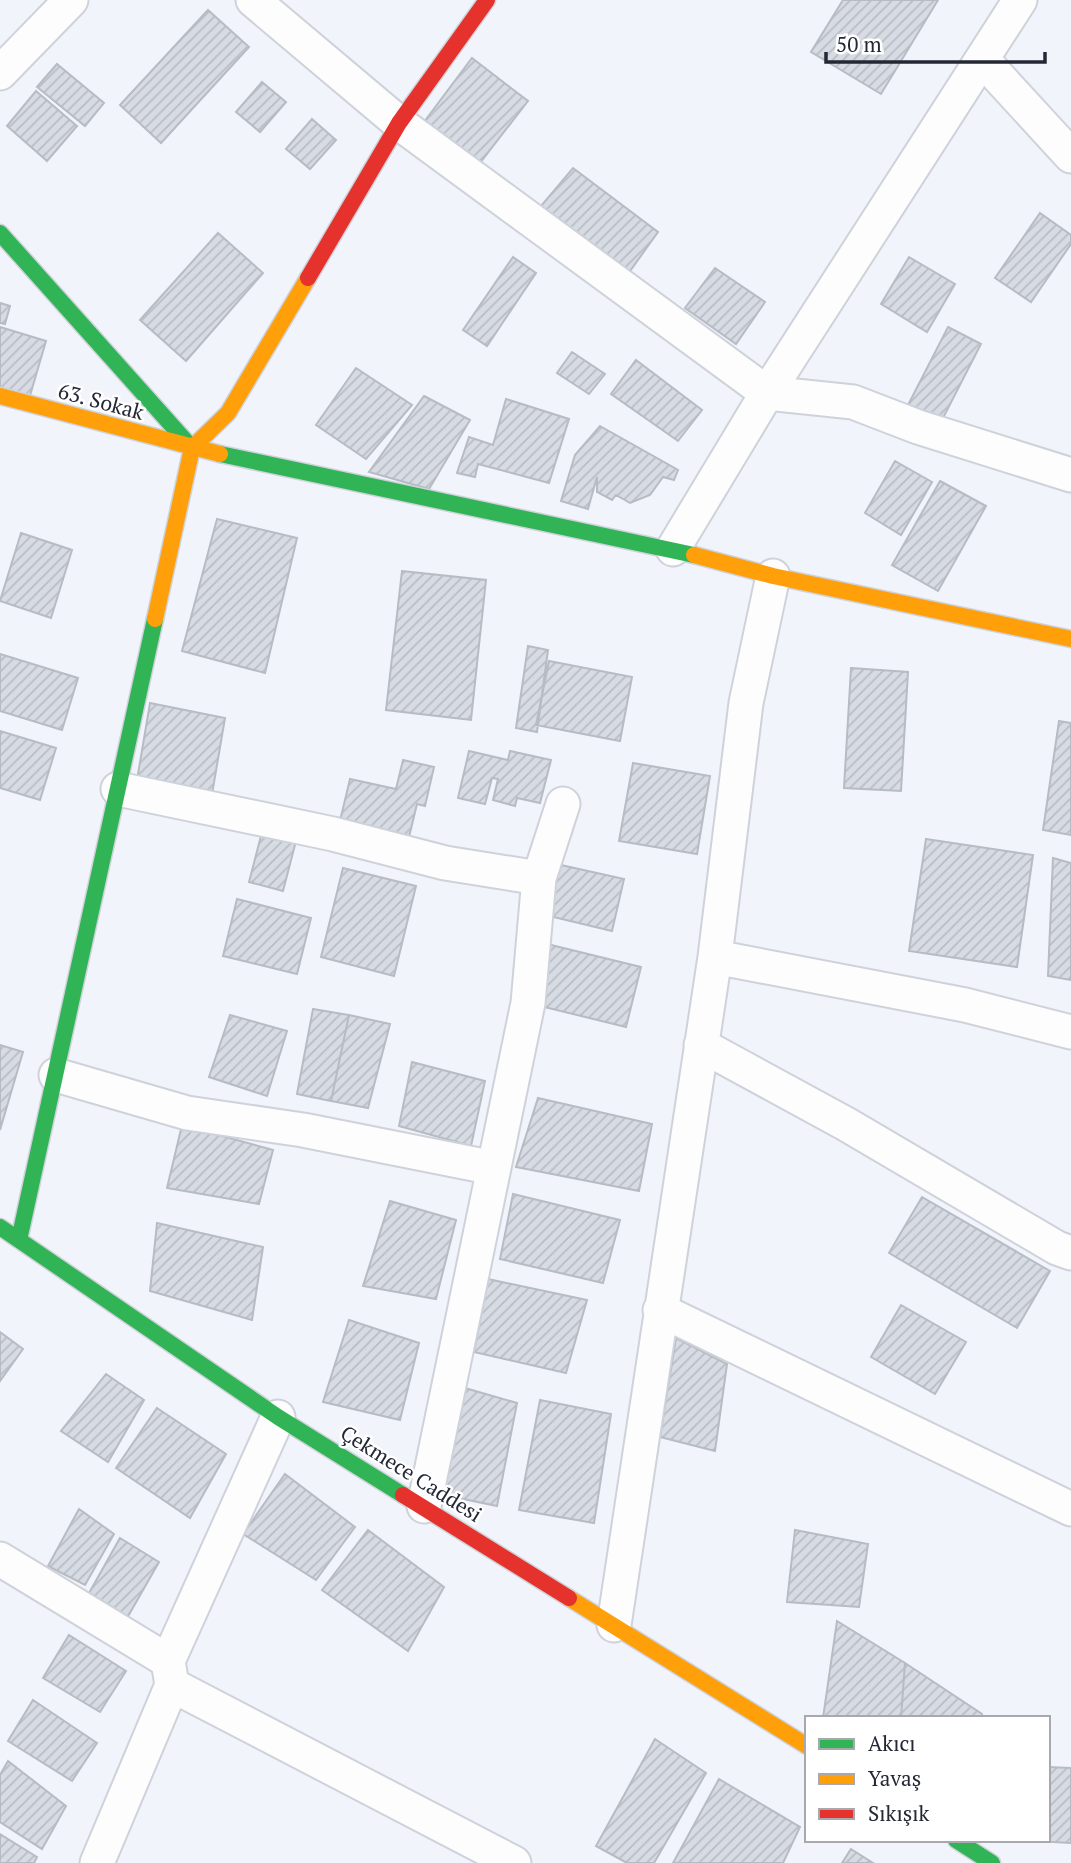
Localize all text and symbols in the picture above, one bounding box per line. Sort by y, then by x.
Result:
scale bar [826,21,1045,65]
text: 50 m [836,30,882,58]
street label: 63. Sokak [55,376,147,426]
street label: Çekmece Caddesi [336,1418,487,1528]
legend [805,1716,1050,1842]
text: Akıcı [868,1729,916,1757]
text: Yavaş [868,1764,921,1792]
text: Sıkışık [868,1799,930,1827]

